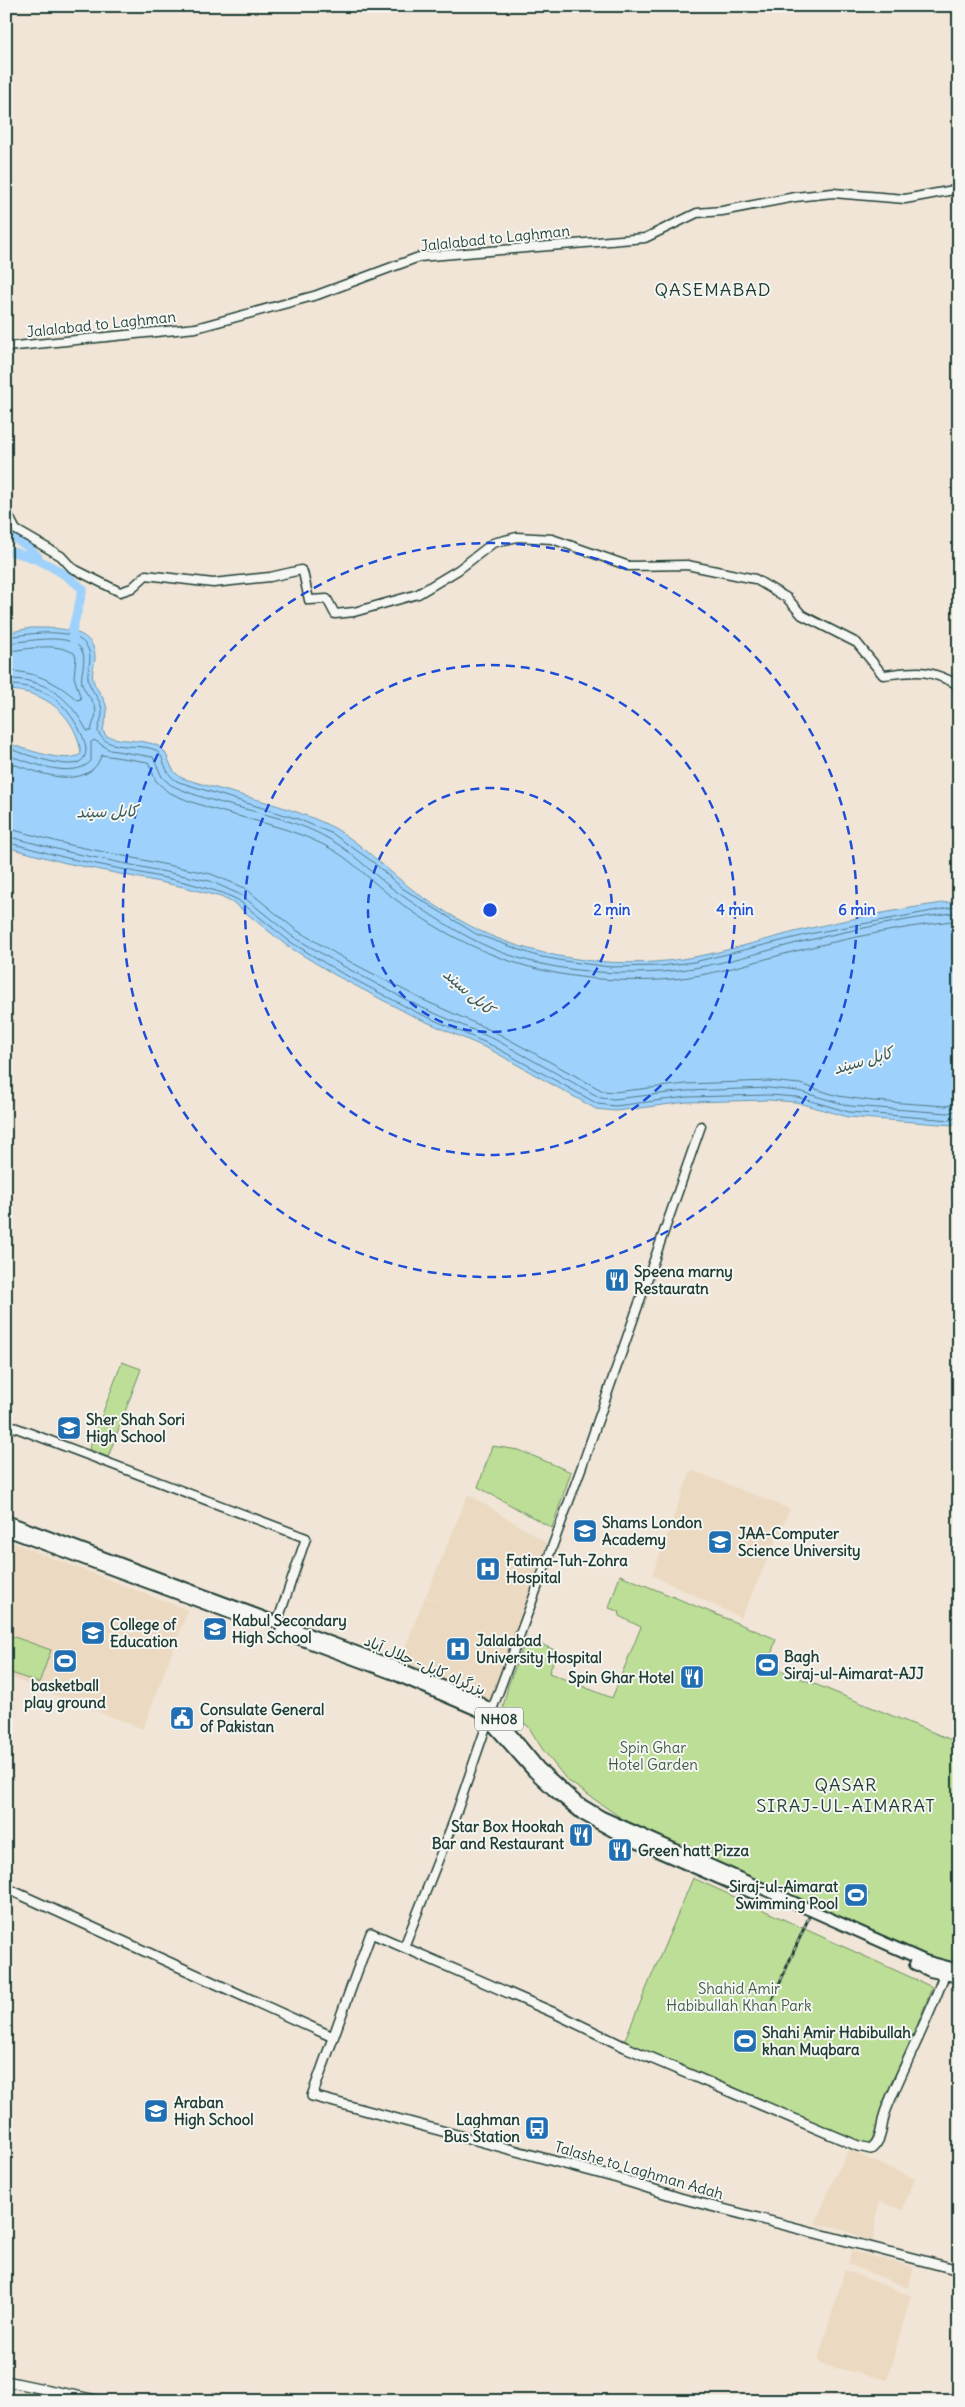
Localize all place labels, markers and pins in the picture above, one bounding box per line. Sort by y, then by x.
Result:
centre of rings [481,901,499,919]
place label: Speena marny Restauratn [634,1262,733,1298]
restaurant icon: Speena marny Restauratn [604,1267,630,1293]
place label: Sher Shah Sori High School [86,1410,185,1447]
school or university icon: Sher Shah Sori High School [56,1415,82,1441]
place label: Shams London Academy [602,1513,702,1550]
school or university icon: Shams London Academy [572,1518,598,1544]
place label: JAA-Computer Science University [738,1524,861,1561]
school or university icon: JAA-Computer Science University [707,1529,733,1555]
place label: Fatima-Tuh-Zohra Hospital [506,1551,628,1588]
hospital icon: Fatima-Tuh-Zohra Hospital [475,1556,501,1582]
place label: Kabul Secondary High School [232,1611,347,1648]
place label: College of Education [110,1615,178,1651]
school or university icon: Kabul Secondary High School [202,1616,228,1642]
school or university icon: College of Education [80,1620,106,1646]
place label: Jalalabad University Hospital [476,1631,602,1668]
hospital icon: Jalalabad University Hospital [445,1636,471,1662]
place label: Bagh Siraj-ul-Aimarat-AJJ [784,1647,924,1683]
sports icon: basketball play ground [52,1648,78,1674]
sports icon: Bagh Siraj-ul-Aimarat-AJJ [754,1652,780,1678]
restaurant icon: Spin Ghar Hotel [679,1664,705,1690]
place label: Spin Ghar Hotel [568,1668,674,1688]
place label: basketball play ground [24,1676,106,1713]
place label: Consulate General of Pakistan [200,1700,324,1736]
public building icon: Consulate General of Pakistan [169,1705,195,1731]
place label: Star Box Hookah Bar and Restaurant [432,1817,565,1853]
restaurant icon: Star Box Hookah Bar and Restaurant [568,1822,594,1848]
restaurant icon: Green hatt Pizza [607,1837,633,1863]
place label: Green hatt Pizza [638,1841,749,1860]
place label: Siraj-ul-Aimarat Swimming Pool [729,1877,839,1914]
sports icon: Siraj-ul-Aimarat Swimming Pool [843,1882,869,1908]
place label: Shahi Amir Habibullah khan Muqbara [762,2023,911,2060]
sports icon: Shahi Amir Habibullah khan Muqbara [732,2028,758,2054]
place label: Araban High School [174,2093,254,2130]
school or university icon: Araban High School [143,2098,169,2124]
place label: Laghman Bus Station [444,2110,520,2146]
bus stop icon: Laghman Bus Station [524,2115,550,2141]

